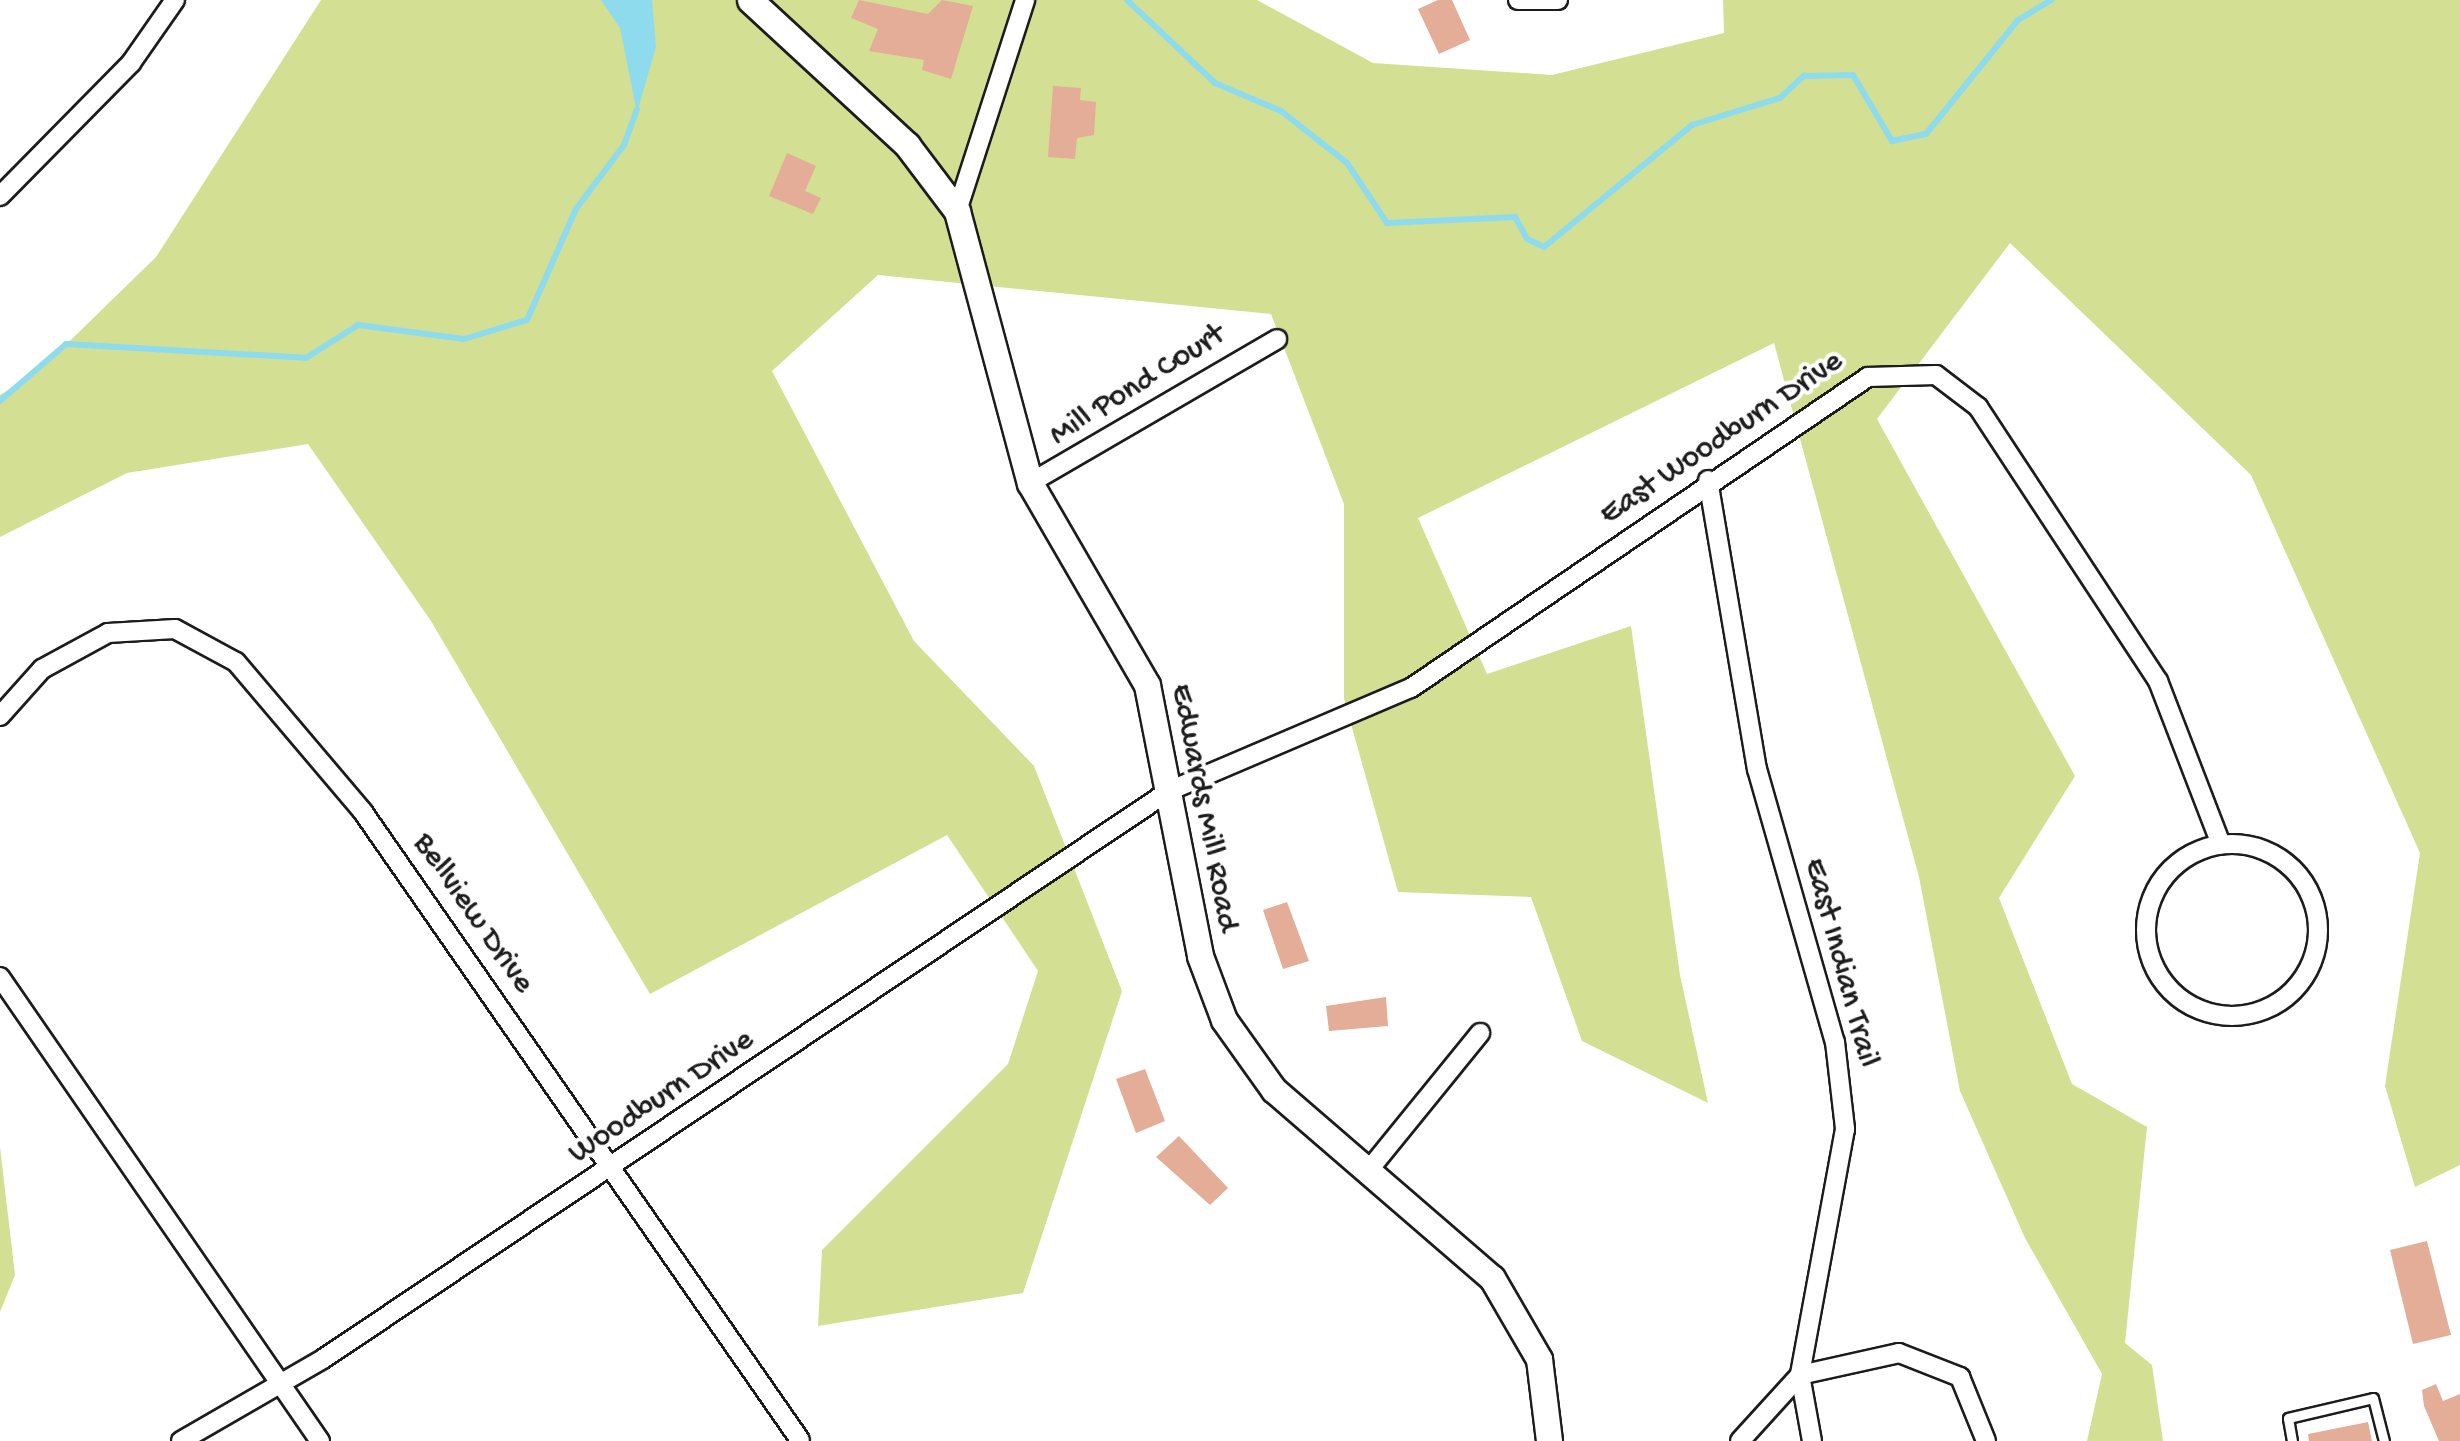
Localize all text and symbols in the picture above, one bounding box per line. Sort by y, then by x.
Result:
street label: Mill Pond Court [1043,317,1233,455]
street label: East Woodburn Drive [1593,343,1851,535]
street label: Edwards Mill Road [1160,681,1246,935]
street label: Bellview Drive [403,827,541,1001]
street label: East Indian Trail [1794,854,1886,1072]
street label: Woodburn Drive [562,1022,762,1174]

